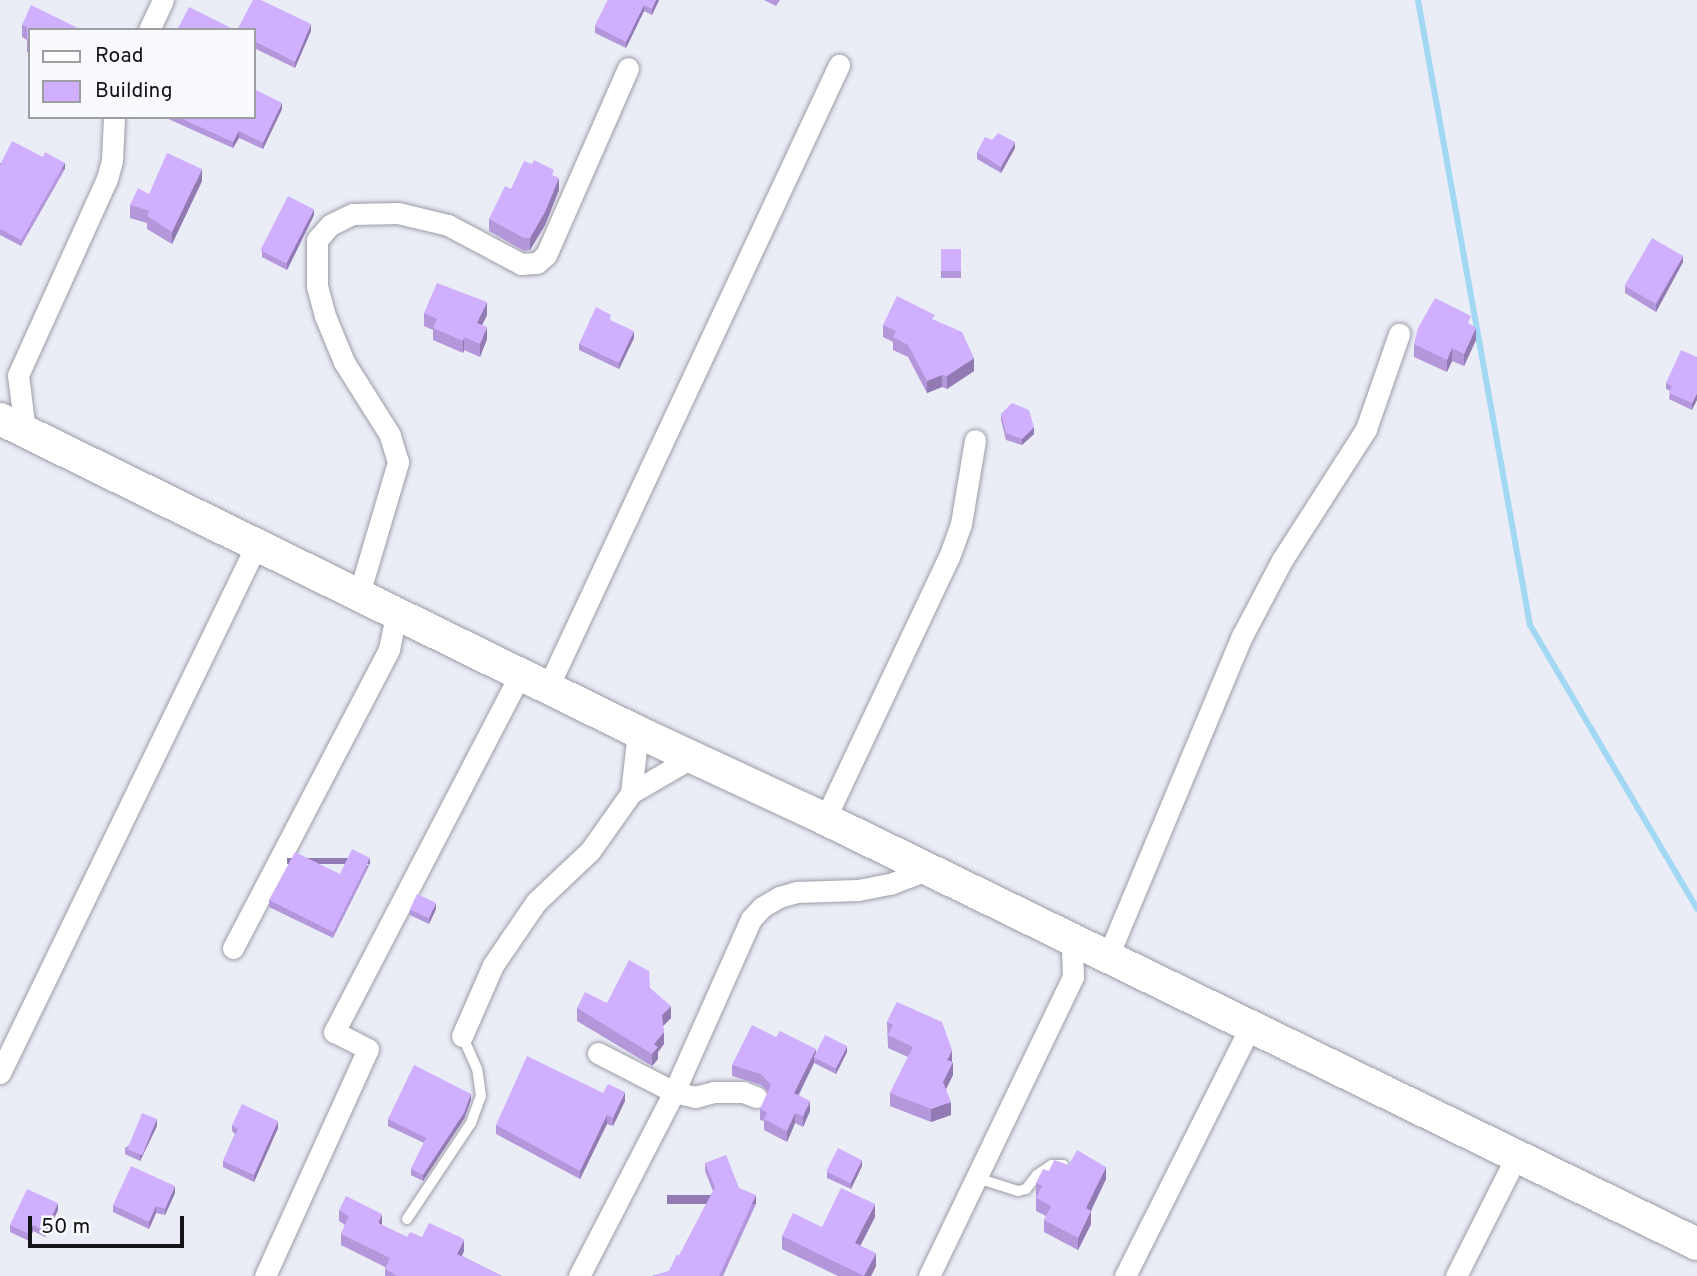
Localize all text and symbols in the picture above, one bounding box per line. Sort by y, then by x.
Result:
legend [28,28,256,119]
text: Road [95,43,144,70]
text: Building [95,78,173,105]
scale bar [32,1202,187,1246]
text: 50 m [41,1214,90,1241]

